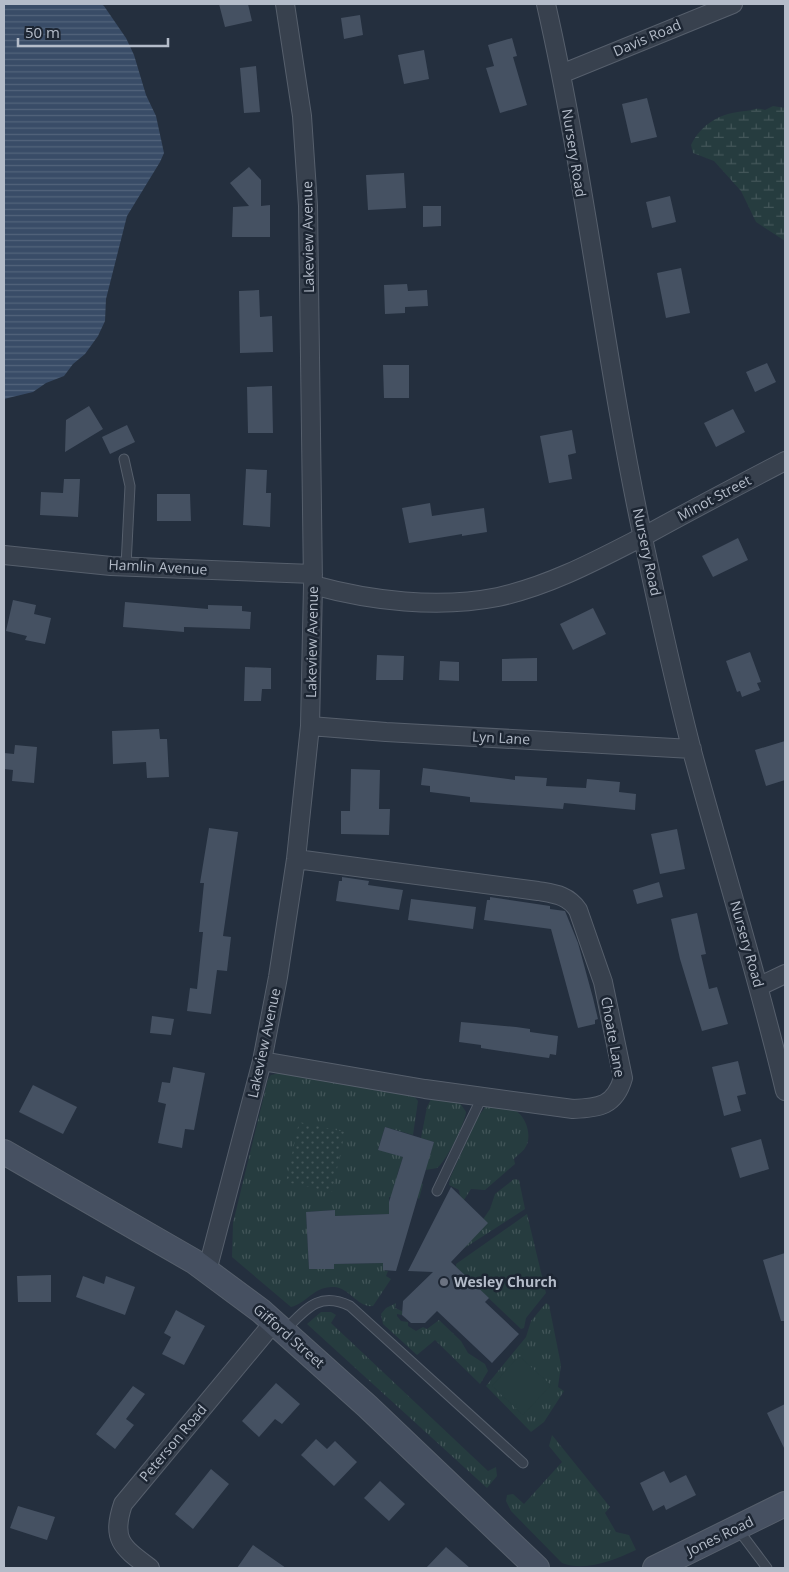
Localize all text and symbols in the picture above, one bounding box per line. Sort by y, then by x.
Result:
scale bar [18,15,168,47]
street label: Davis Road [610,15,684,60]
text: 50 m [25,22,60,42]
street label: Nursery Road [558,107,591,198]
street label: Lakeview Avenue [297,181,318,293]
street label: Minot Street [674,470,754,525]
street label: Nursery Road [629,506,666,597]
street label: Hamlin Avenue [108,554,208,579]
street label: Lakeview Avenue [301,586,322,698]
street label: Lyn Lane [472,726,531,749]
street label: Nursery Road [726,898,769,989]
street label: Lakeview Avenue [243,986,284,1100]
street label: Choate Lane [597,995,630,1079]
place label: Wesley Church [454,1272,557,1291]
marker: Wesley Church [438,1276,450,1288]
street label: Gifford Street [250,1299,329,1372]
street label: Peterson Road [135,1400,211,1485]
street label: Jones Road [681,1511,756,1561]

